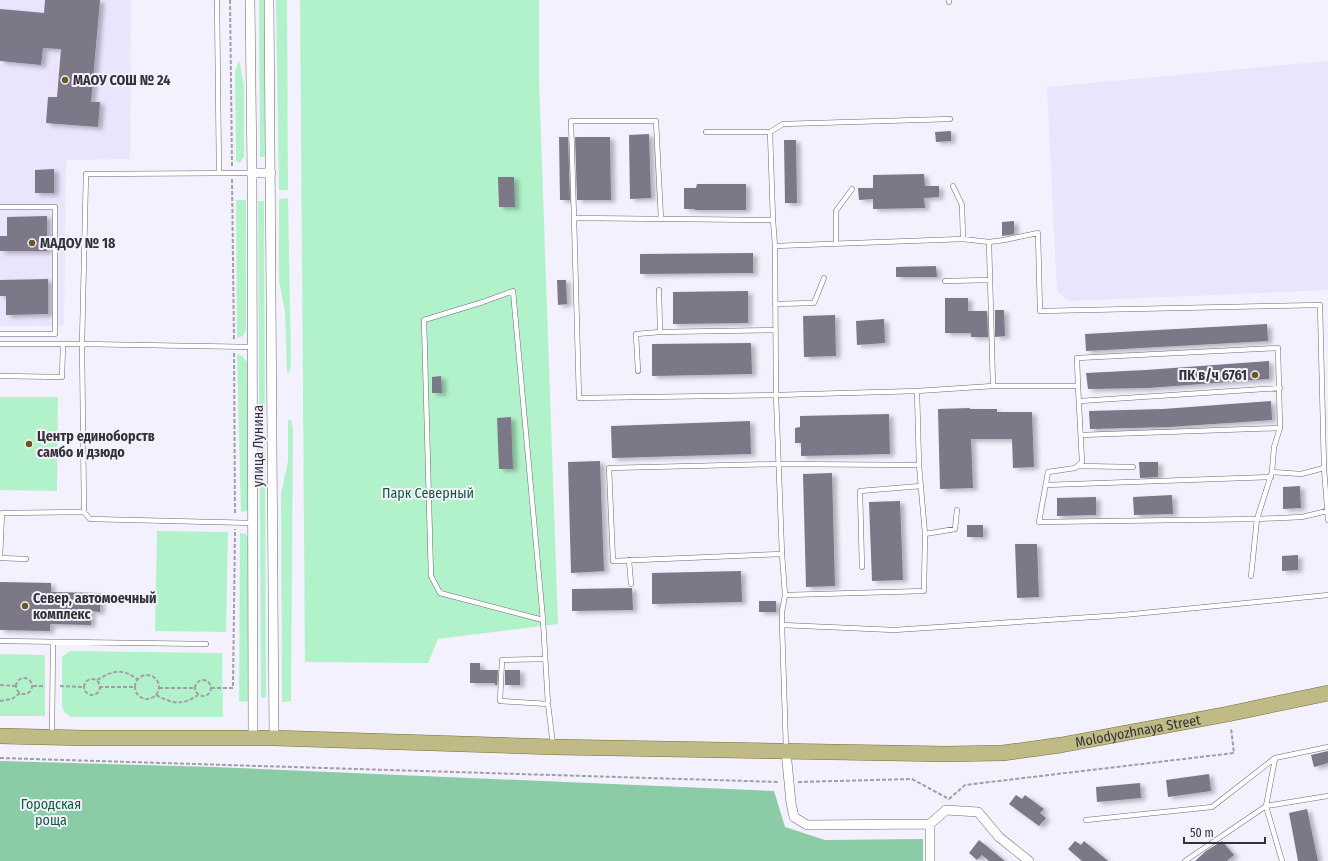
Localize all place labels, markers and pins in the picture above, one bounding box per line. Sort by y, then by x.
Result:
place label: МАОУ СОШ № 24 [73,72,170,89]
marker: МАОУ СОШ № 24 [60,75,70,85]
place label: МАДОУ № 18 [40,235,116,252]
marker: МАДОУ № 18 [27,238,37,248]
place label: ПК в/ч 6761 [1179,367,1247,384]
marker: ПК в/ч 6761 [1250,370,1260,380]
place label: Центр единоборств самбо и дзюдо [37,428,155,461]
marker: Центр единоборств самбо и дзюдо [24,439,34,449]
place label: Север, автомоечный комплекс [33,590,157,623]
marker: Север, автомоечный комплекс [20,601,30,611]

